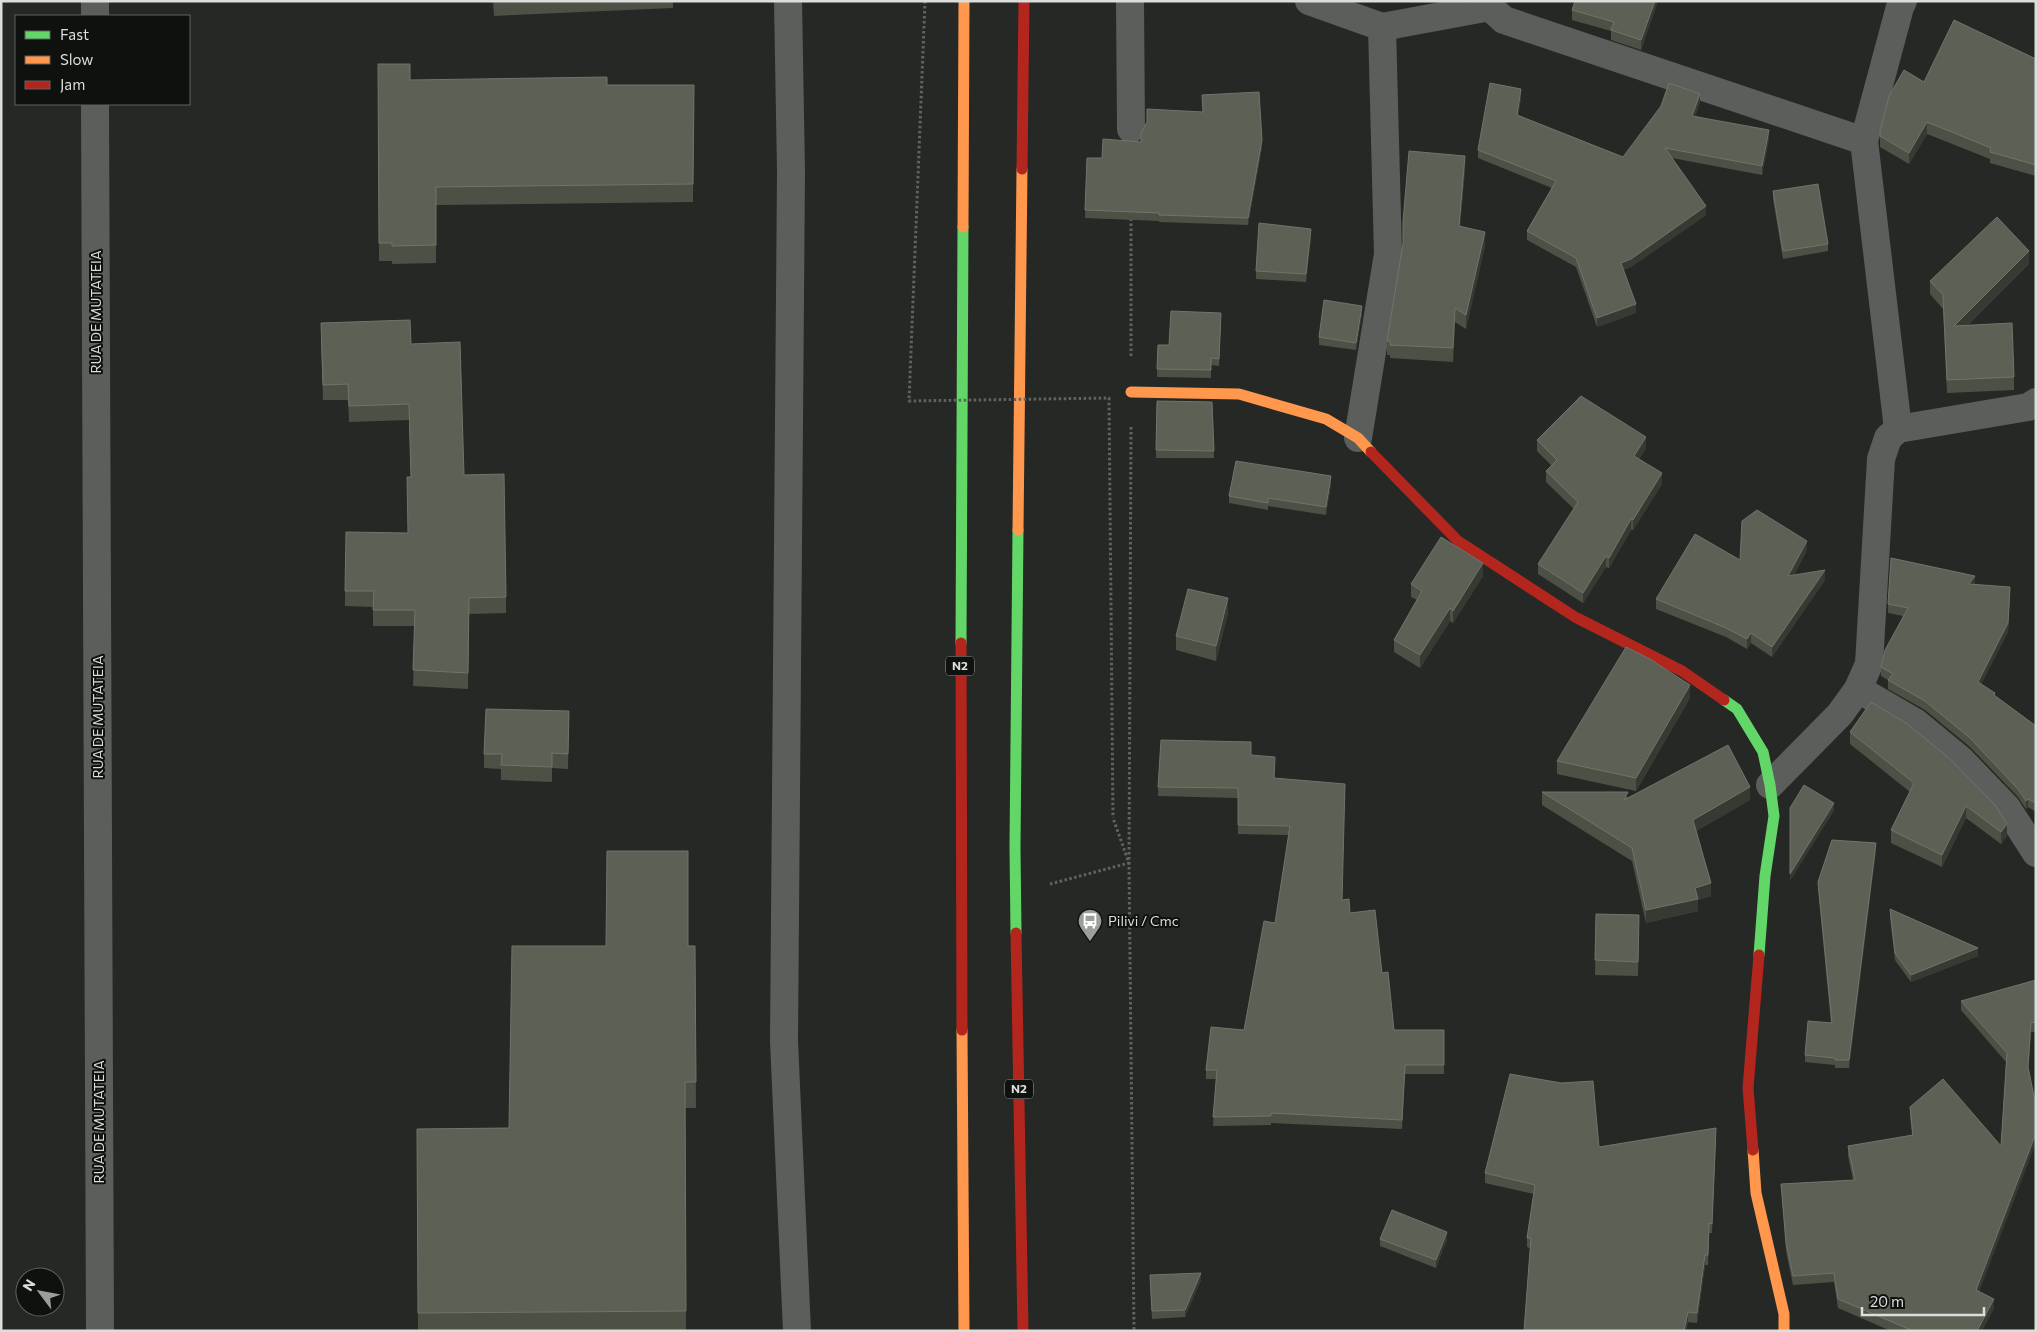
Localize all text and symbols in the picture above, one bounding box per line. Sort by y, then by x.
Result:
legend [15,15,190,105]
text: Fast [60,25,89,43]
text: Slow [60,50,93,68]
text: Jam [60,75,85,93]
street label: RUA DE MUTATEIA [87,250,104,374]
street label: RUA DE MUTATEIA [89,655,106,779]
road number: N2 [946,656,974,676]
bus stop icon: Pilivi / Cmc [1077,908,1103,942]
place label: Pilivi / Cmc [1108,912,1179,929]
street label: RUA DE MUTATEIA [90,1060,107,1184]
road number: N2 [1005,1080,1033,1098]
north arrow [15,1267,65,1317]
text: N [19,1276,39,1294]
scale bar [1862,1284,1984,1316]
text: 20 m [1870,1292,1904,1310]

